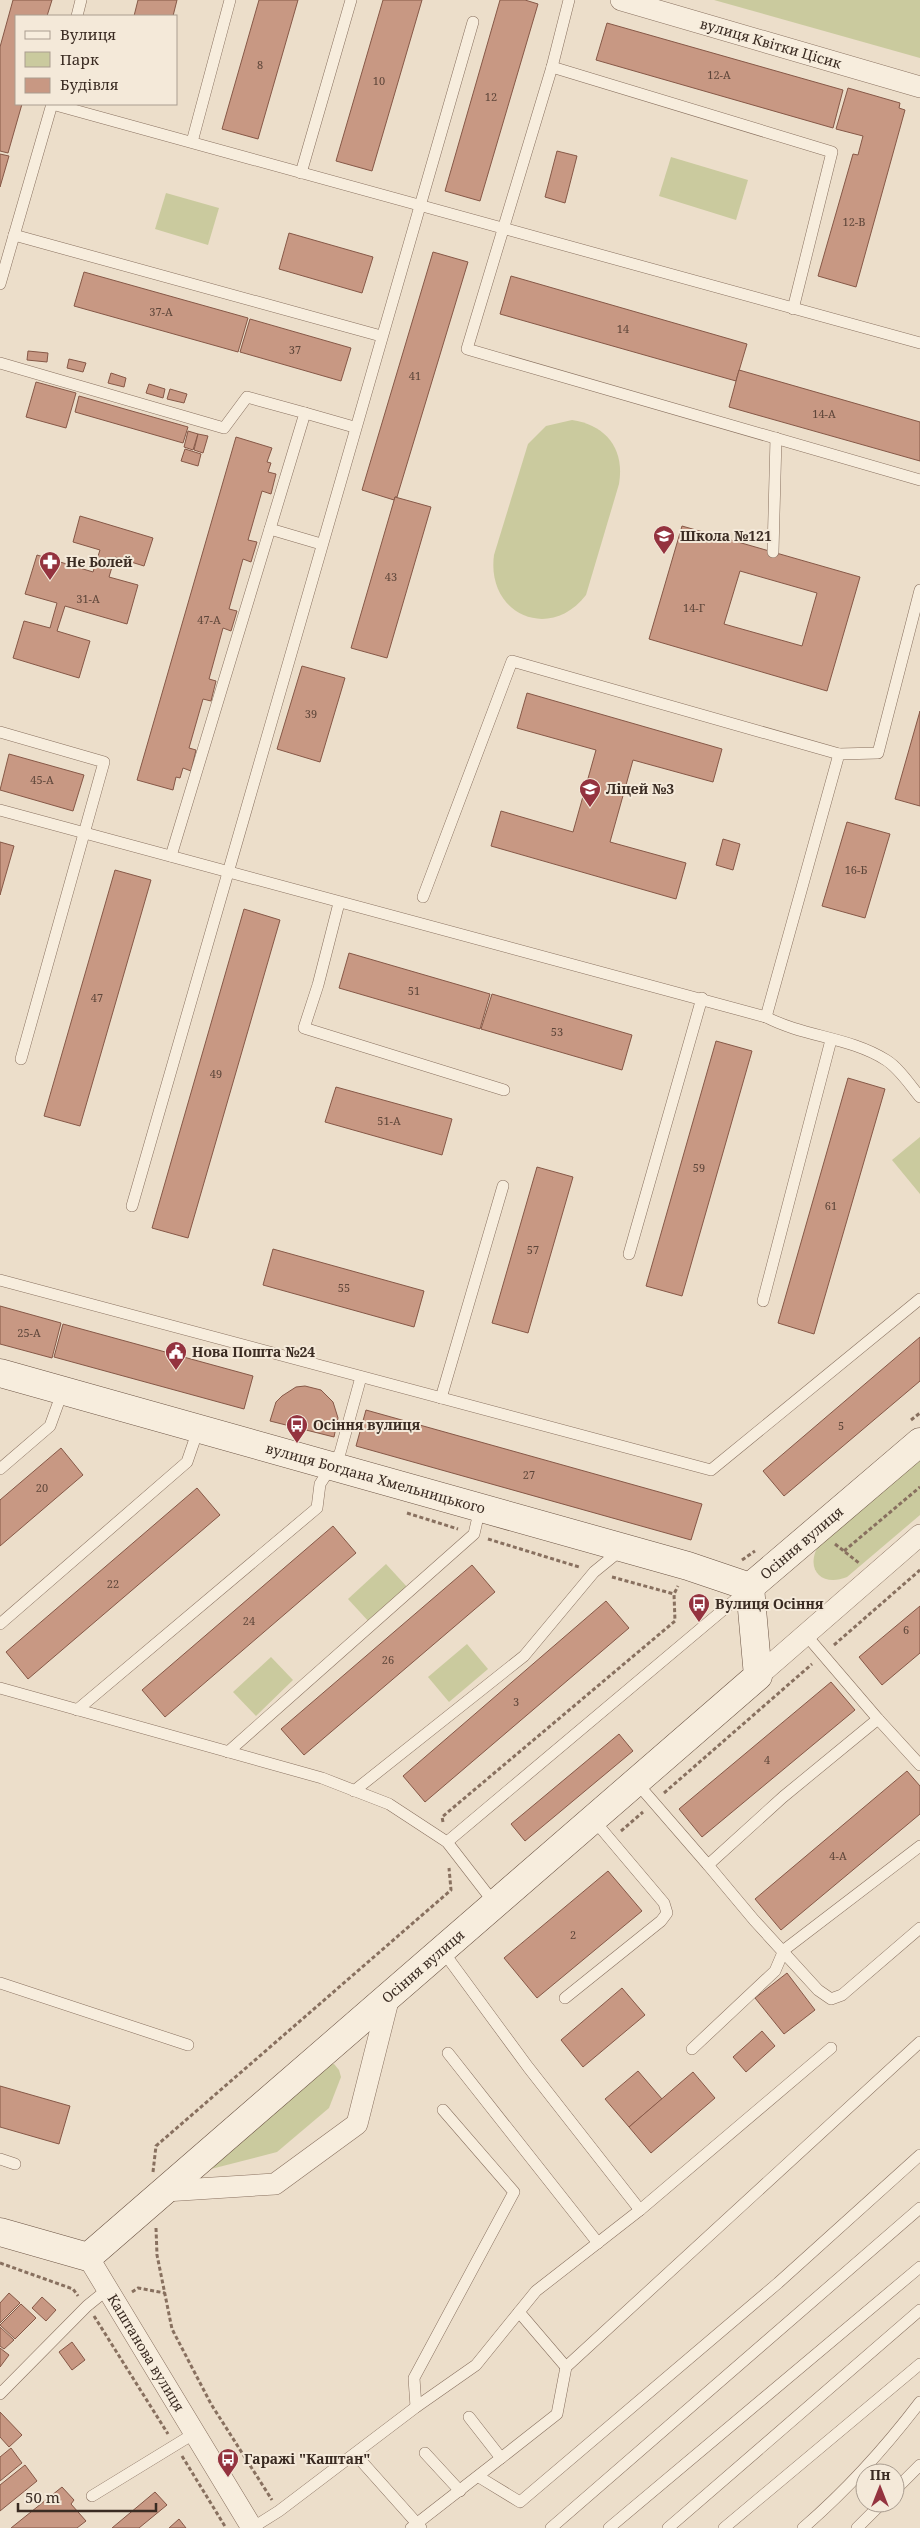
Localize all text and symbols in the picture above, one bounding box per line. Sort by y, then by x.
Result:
street label: вулиця Квітки Цісик [698,14,845,73]
legend [15,15,178,105]
text: Вулиця [60,24,116,44]
text: Парк [60,49,99,69]
house number: 8 [257,57,263,72]
house number: 12-А [707,67,731,82]
house number: 10 [373,73,385,88]
text: Будівля [60,74,118,94]
house number: 12 [485,89,497,104]
house number: 12-В [843,214,865,229]
house number: 37-А [149,304,173,319]
house number: 14 [617,321,629,336]
house number: 37 [289,342,301,357]
house number: 41 [409,368,421,383]
house number: 14-А [812,406,836,421]
school or university icon: Школа №121 [652,524,676,555]
place label: Школа №121 [680,526,772,545]
pharmacy icon: Не Болей [38,550,62,581]
place label: Не Болей [66,552,133,571]
house number: 43 [385,569,397,584]
house number: 31-А [76,591,100,606]
house number: 14-Г [683,600,705,615]
house number: 47-А [197,612,221,627]
house number: 39 [305,706,317,721]
house number: 45-А [30,772,54,787]
school or university icon: Ліцей №3 [578,777,602,808]
place label: Ліцей №3 [606,779,674,798]
house number: 16-Б [845,862,867,877]
house number: 51 [408,983,420,998]
house number: 47 [91,990,103,1005]
house number: 53 [551,1024,563,1039]
house number: 49 [210,1066,222,1081]
house number: 51-А [377,1113,401,1128]
house number: 59 [693,1160,705,1175]
house number: 61 [825,1198,837,1213]
house number: 57 [527,1242,539,1257]
house number: 55 [338,1280,350,1295]
house number: 25-А [17,1325,41,1340]
public building icon: Нова Пошта №24 [164,1340,188,1371]
place label: Нова Пошта №24 [192,1342,315,1361]
bus stop icon: Осіння вулиця [285,1413,309,1444]
place label: Осіння вулиця [313,1415,421,1434]
house number: 5 [838,1418,844,1433]
street label: вулиця Богдана Хмельницького [264,1438,488,1518]
house number: 27 [523,1467,535,1482]
house number: 20 [36,1480,48,1495]
street label: Осіння вулиця [756,1502,847,1583]
house number: 22 [107,1576,119,1591]
bus stop icon: Вулиця Осіння [687,1592,711,1623]
place label: Вулиця Осіння [715,1594,824,1613]
house number: 24 [243,1613,255,1628]
house number: 6 [903,1622,909,1637]
house number: 26 [382,1652,394,1667]
house number: 3 [513,1694,519,1709]
house number: 4 [764,1752,770,1767]
house number: 4-А [829,1848,847,1863]
street label: Осіння вулиця [377,1925,468,2007]
house number: 2 [570,1927,576,1942]
street label: Каштанова вулиця [104,2290,189,2415]
bus stop icon: Гаражі "Каштан" [216,2447,240,2478]
place label: Гаражі "Каштан" [244,2449,371,2468]
north arrow [855,2463,905,2513]
text: Пн [870,2465,891,2484]
scale bar [18,2480,155,2512]
text: 50 m [25,2487,60,2507]

